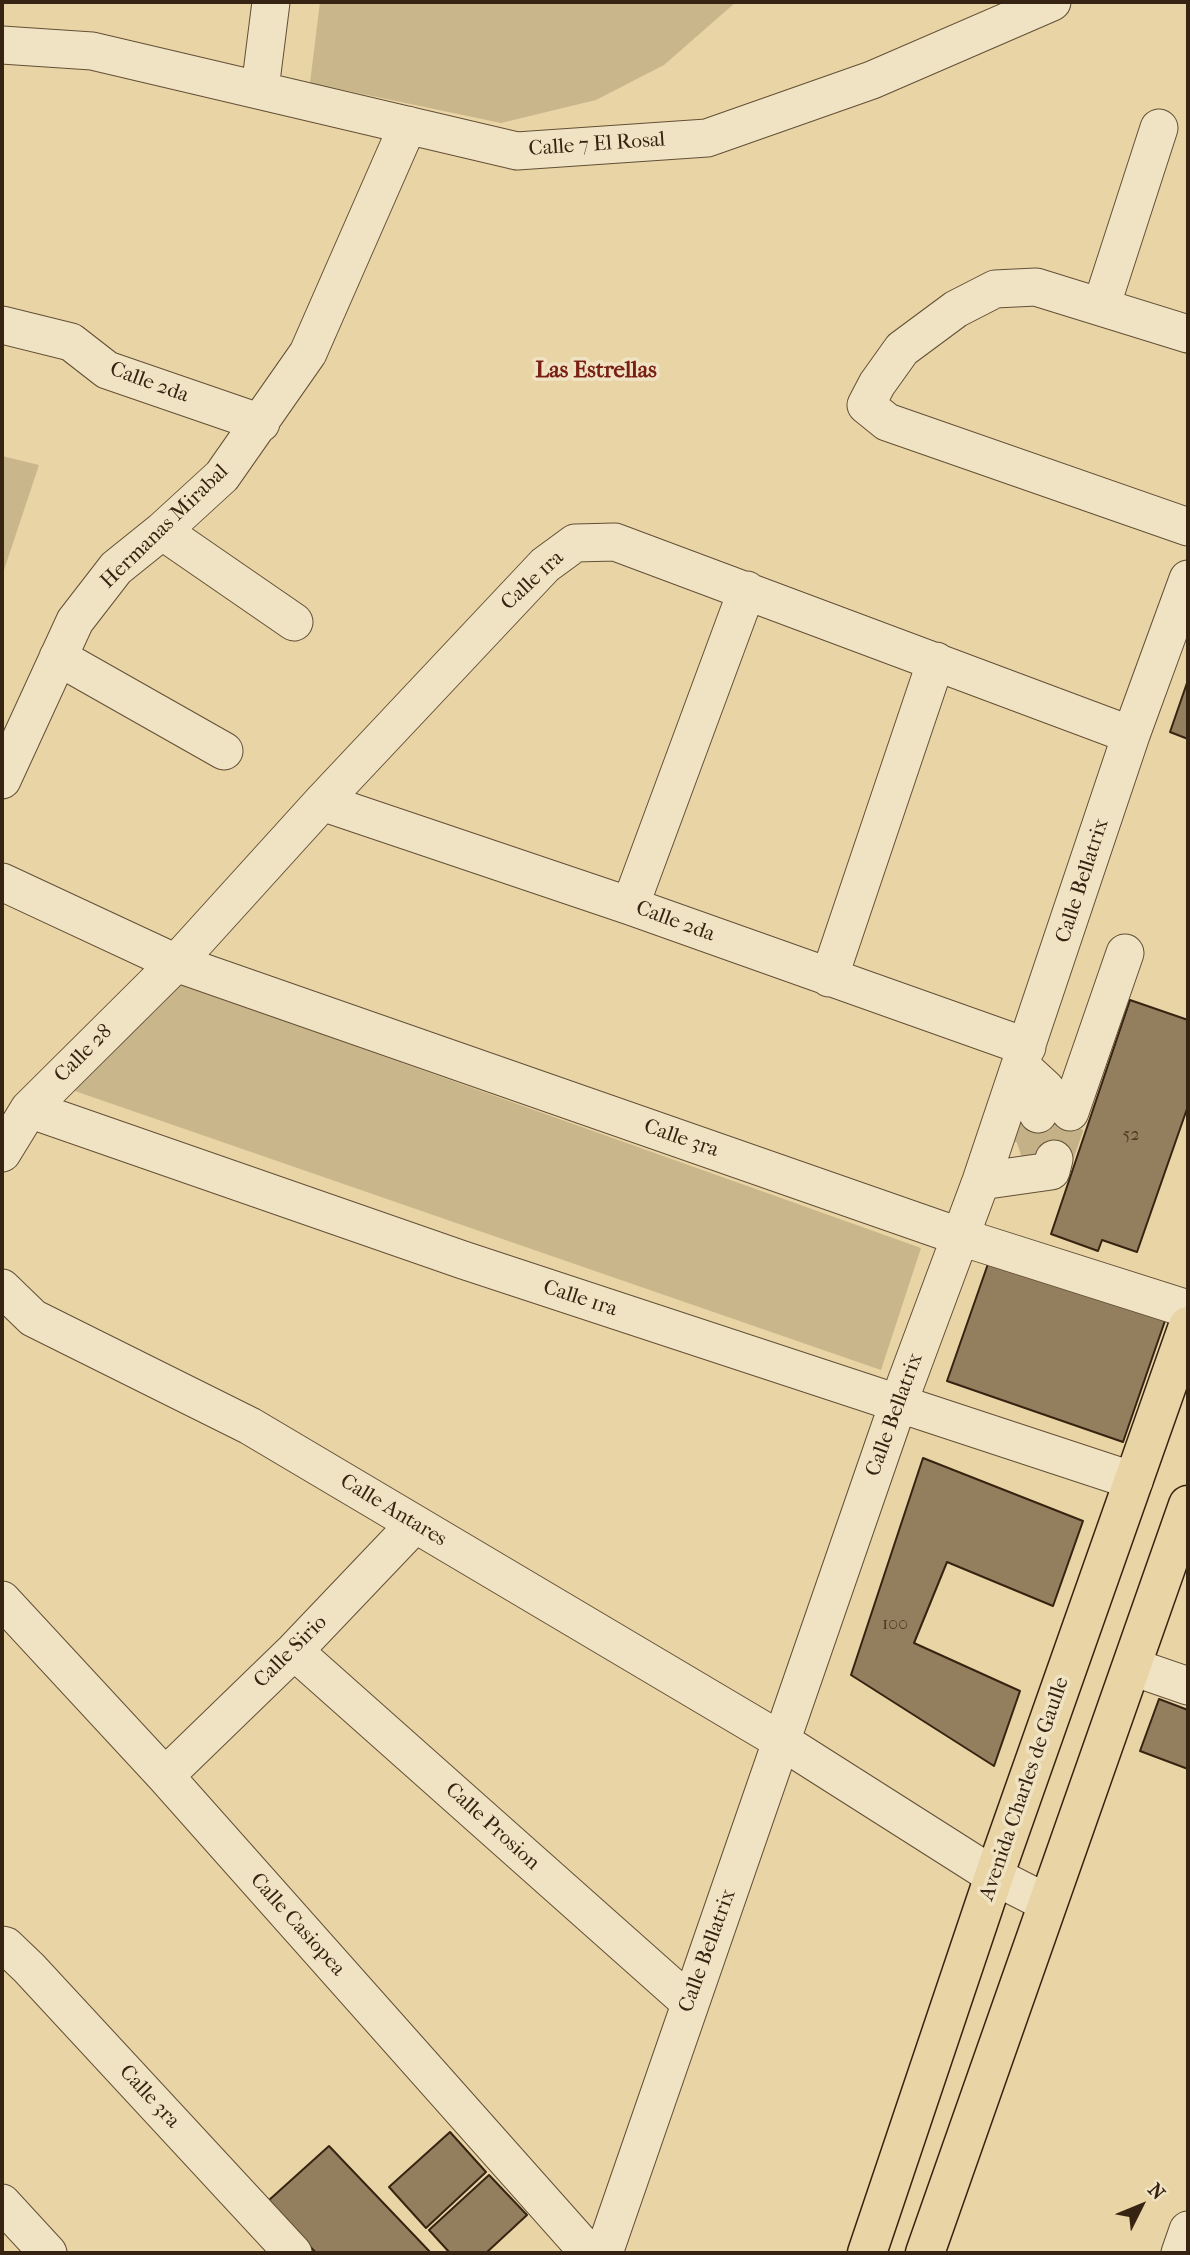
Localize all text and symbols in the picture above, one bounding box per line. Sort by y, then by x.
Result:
street label: Calle 7 El Rosal [528,128,666,162]
street label: Calle 2da [106,357,192,409]
district label: Las Estrellas [535,357,657,385]
street label: Hermanas Mirabal [96,460,234,594]
street label: Calle 1ra [496,546,570,616]
street label: Calle Bellatrix [1051,816,1115,946]
street label: Calle 2da [632,896,718,948]
street label: Calle 28 [50,1020,118,1088]
street label: Calle 3ra [640,1114,722,1164]
house number: 52 [1122,1125,1140,1147]
street label: Calle 1ra [540,1275,620,1323]
street label: Calle Bellatrix [861,1350,929,1480]
street label: Calle Antares [335,1469,451,1553]
street label: Calle Sirio [249,1610,333,1694]
house number: 100 [882,1614,908,1636]
street label: Avenida Charles de Gaulle [975,1674,1075,1904]
street label: Calle Prosion [439,1778,545,1876]
street label: Calle Casiopea [244,1868,350,1982]
street label: Calle Bellatrix [674,1886,742,2016]
street label: Calle 3ra [113,2060,185,2134]
north arrow [1106,2171,1176,2241]
text: N [1143,2179,1169,2204]

